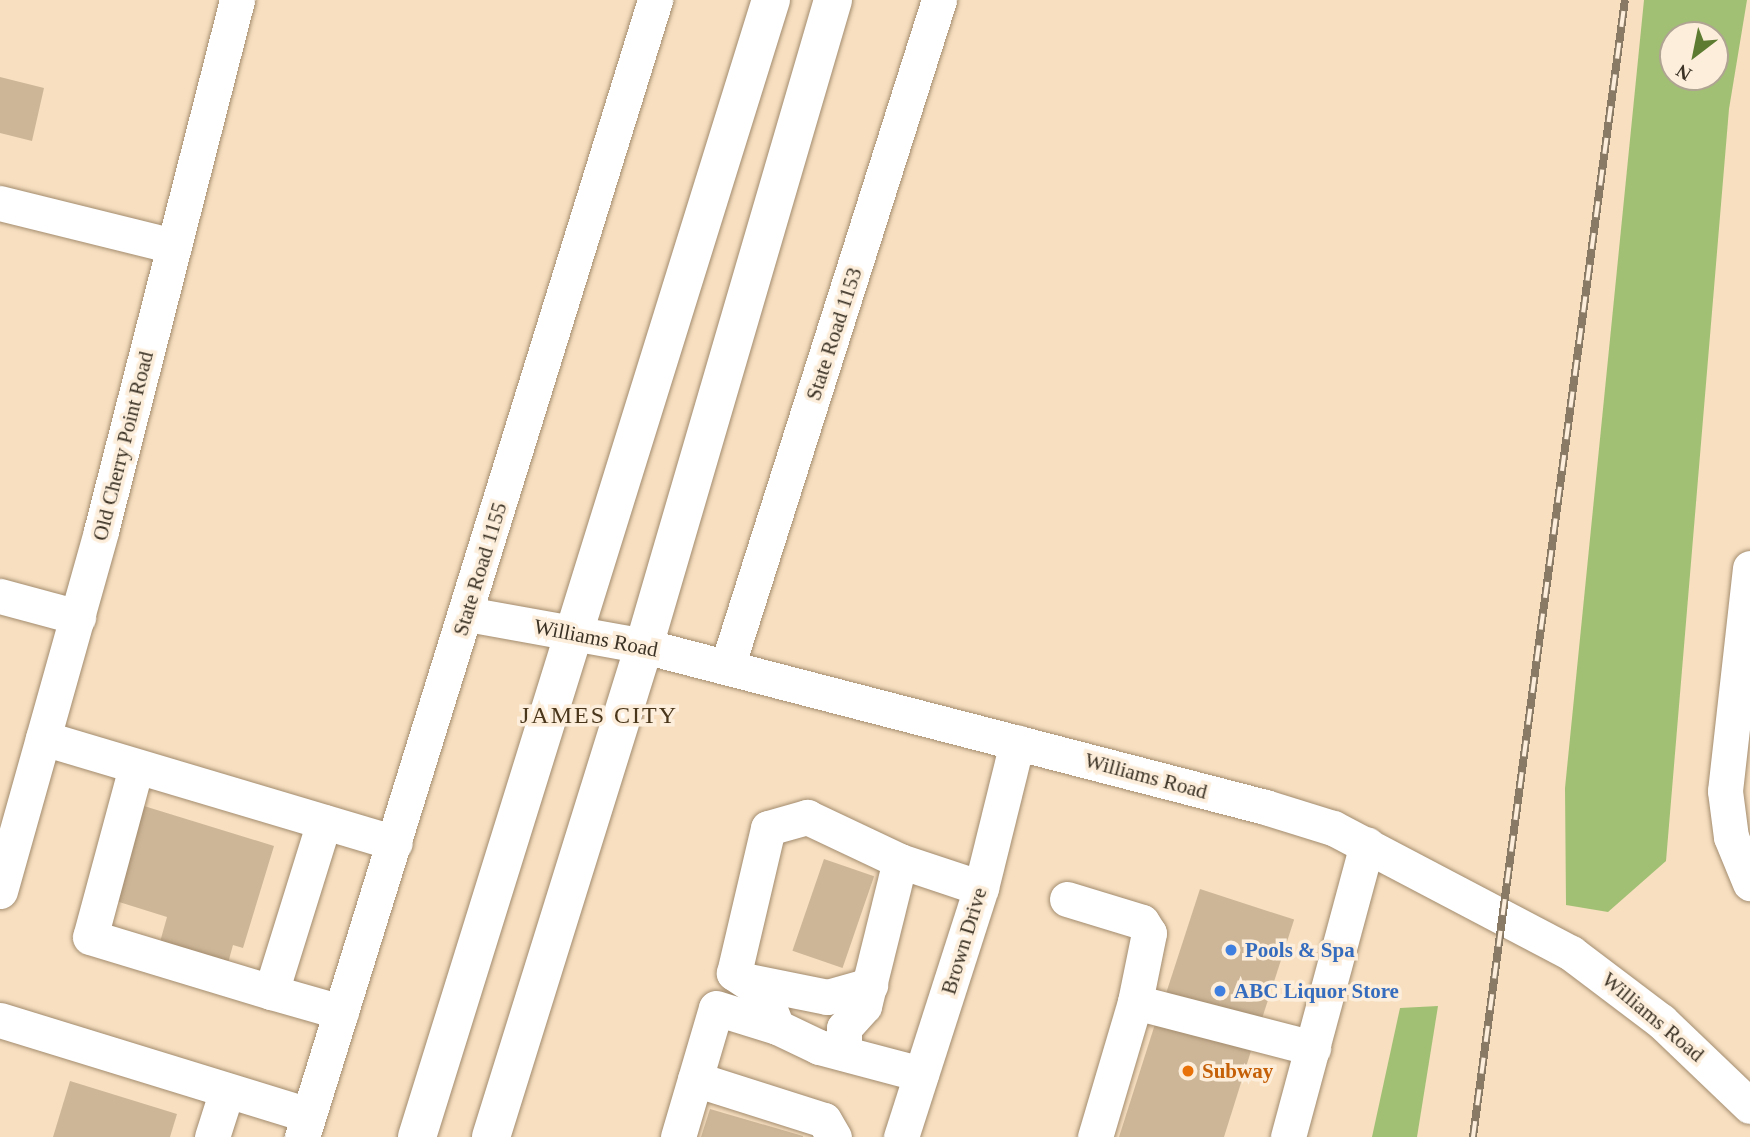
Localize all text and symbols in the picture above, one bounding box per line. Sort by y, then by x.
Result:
north arrow [1659,21,1729,91]
text: N [1672,60,1695,85]
street label: State Road 1153 [801,264,867,404]
street label: Old Cherry Point Road [87,349,159,543]
street label: State Road 1155 [448,499,512,639]
street label: Williams Road [532,614,660,662]
district label: JAMES CITY [521,702,677,730]
street label: Williams Road [1082,748,1210,804]
street label: Brown Drive [936,885,992,997]
place label: Pools & Spa [1245,937,1355,963]
marker: Pools & Spa [1223,942,1239,958]
street label: Williams Road [1597,967,1709,1067]
place label: ABC Liquor Store [1234,978,1399,1004]
marker: ABC Liquor Store [1212,983,1228,999]
place label: Subway [1202,1058,1273,1084]
marker: Subway [1180,1063,1196,1079]

